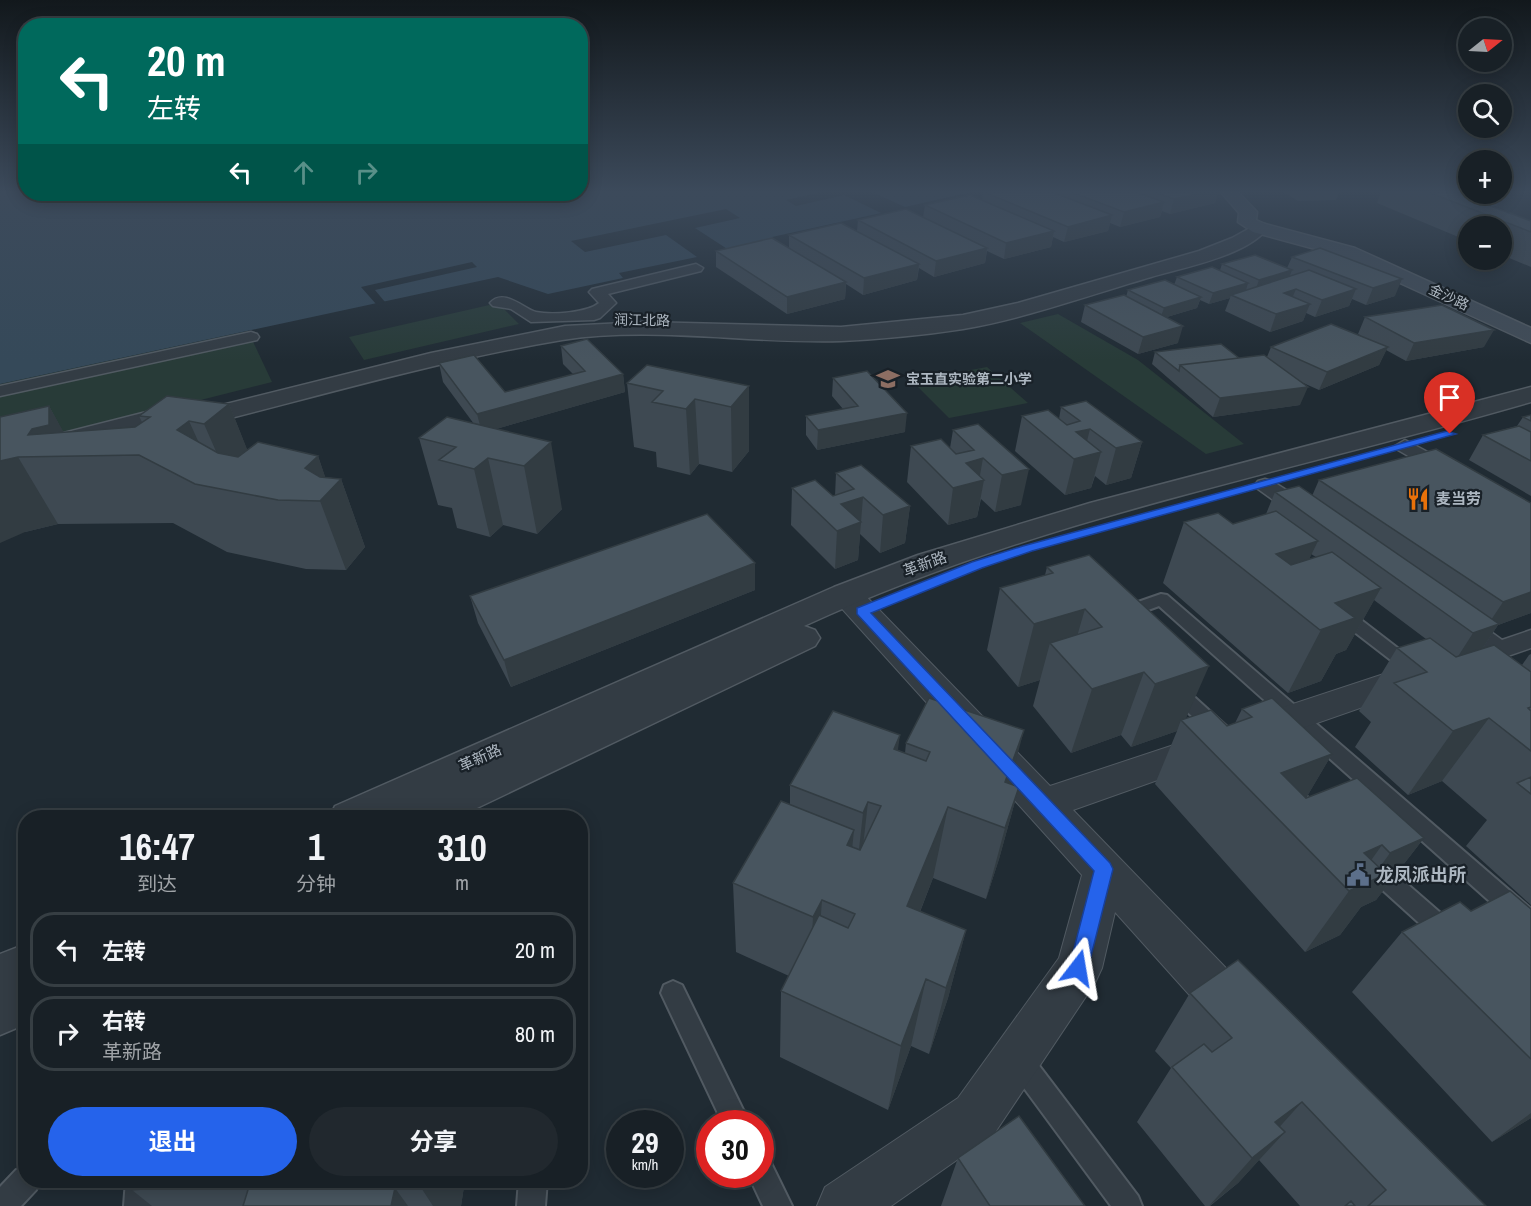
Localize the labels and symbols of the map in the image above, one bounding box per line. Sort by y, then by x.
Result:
north arrow [1458,18,1512,72]
street label: 金沙路 [1426,280,1472,314]
street label: 润江北路 [614,311,670,329]
school or university icon: 宝玉直实验第二小学 [875,366,901,392]
place label: 宝玉直实验第二小学 [906,370,1032,388]
pin [1424,372,1475,434]
restaurant icon: 麦当劳 [1405,486,1431,512]
place label: 麦当劳 [1436,488,1481,509]
street label: 革新路 [900,546,950,581]
street label: 革新路 [455,739,505,776]
public building icon: 龙凤派出所 [1345,862,1371,888]
place label: 龙凤派出所 [1376,862,1466,887]
position arrow [1046,936,1110,1000]
speed limit sign: 30 [696,1110,774,1188]

